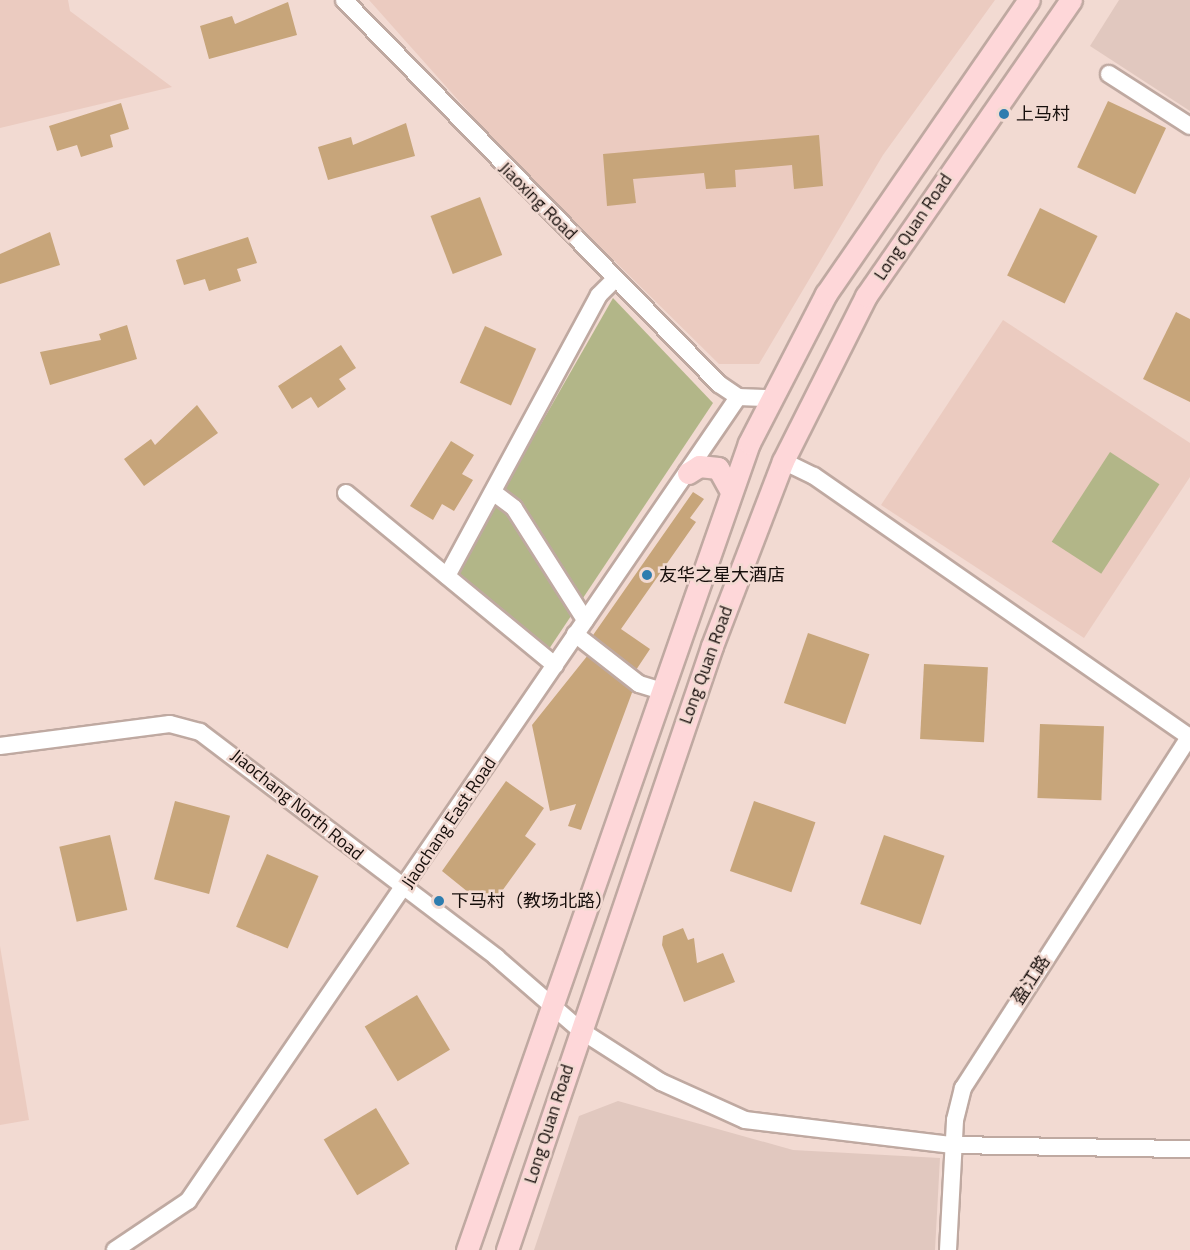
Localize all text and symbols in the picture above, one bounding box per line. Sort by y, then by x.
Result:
place label: 上马村 [1016,103,1070,125]
marker: 上马村 [997,107,1011,121]
street label: Jiaoxing Road [495,158,581,244]
street label: Long Quan Road [869,170,957,284]
place label: 友华之星大酒店 [659,564,785,586]
marker: 友华之星大酒店 [640,568,654,582]
street label: Long Quan Road [675,603,737,727]
street label: Jiaochang North Road [227,745,367,865]
street label: Jiaochang East Road [397,753,501,893]
place label: 下马村（教场北路） [451,890,613,912]
marker: 下马村（教场北路） [432,894,446,908]
street label: 盈江路 [1007,951,1055,1009]
street label: Long Quan Road [520,1062,578,1186]

